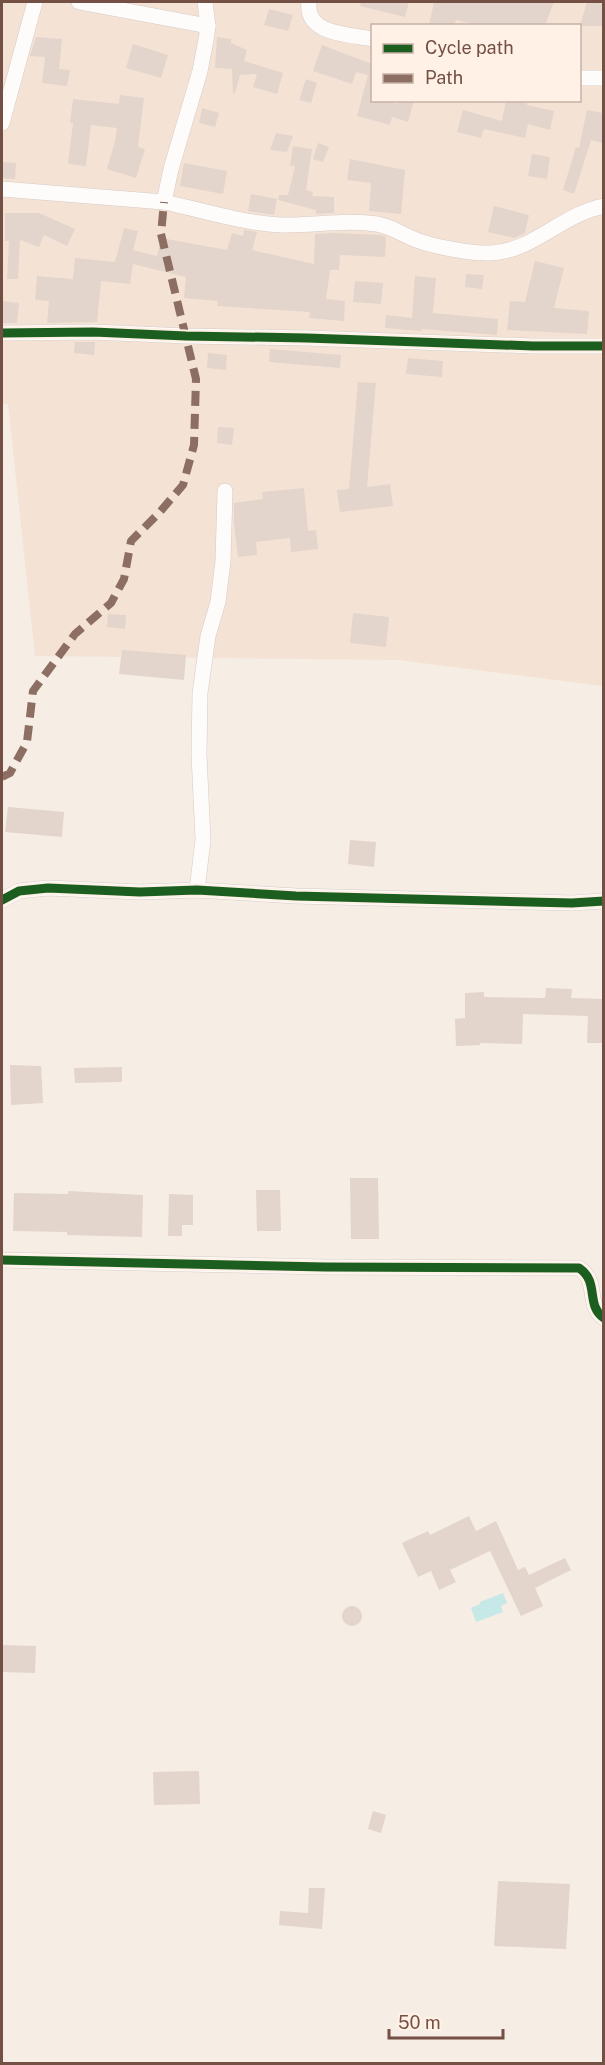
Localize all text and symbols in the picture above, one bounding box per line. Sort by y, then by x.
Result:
legend [371,24,581,102]
text: Cycle path [425,37,514,58]
text: Path [425,67,463,88]
scale bar [389,2002,503,2040]
text: 50 m [398,2012,441,2033]

